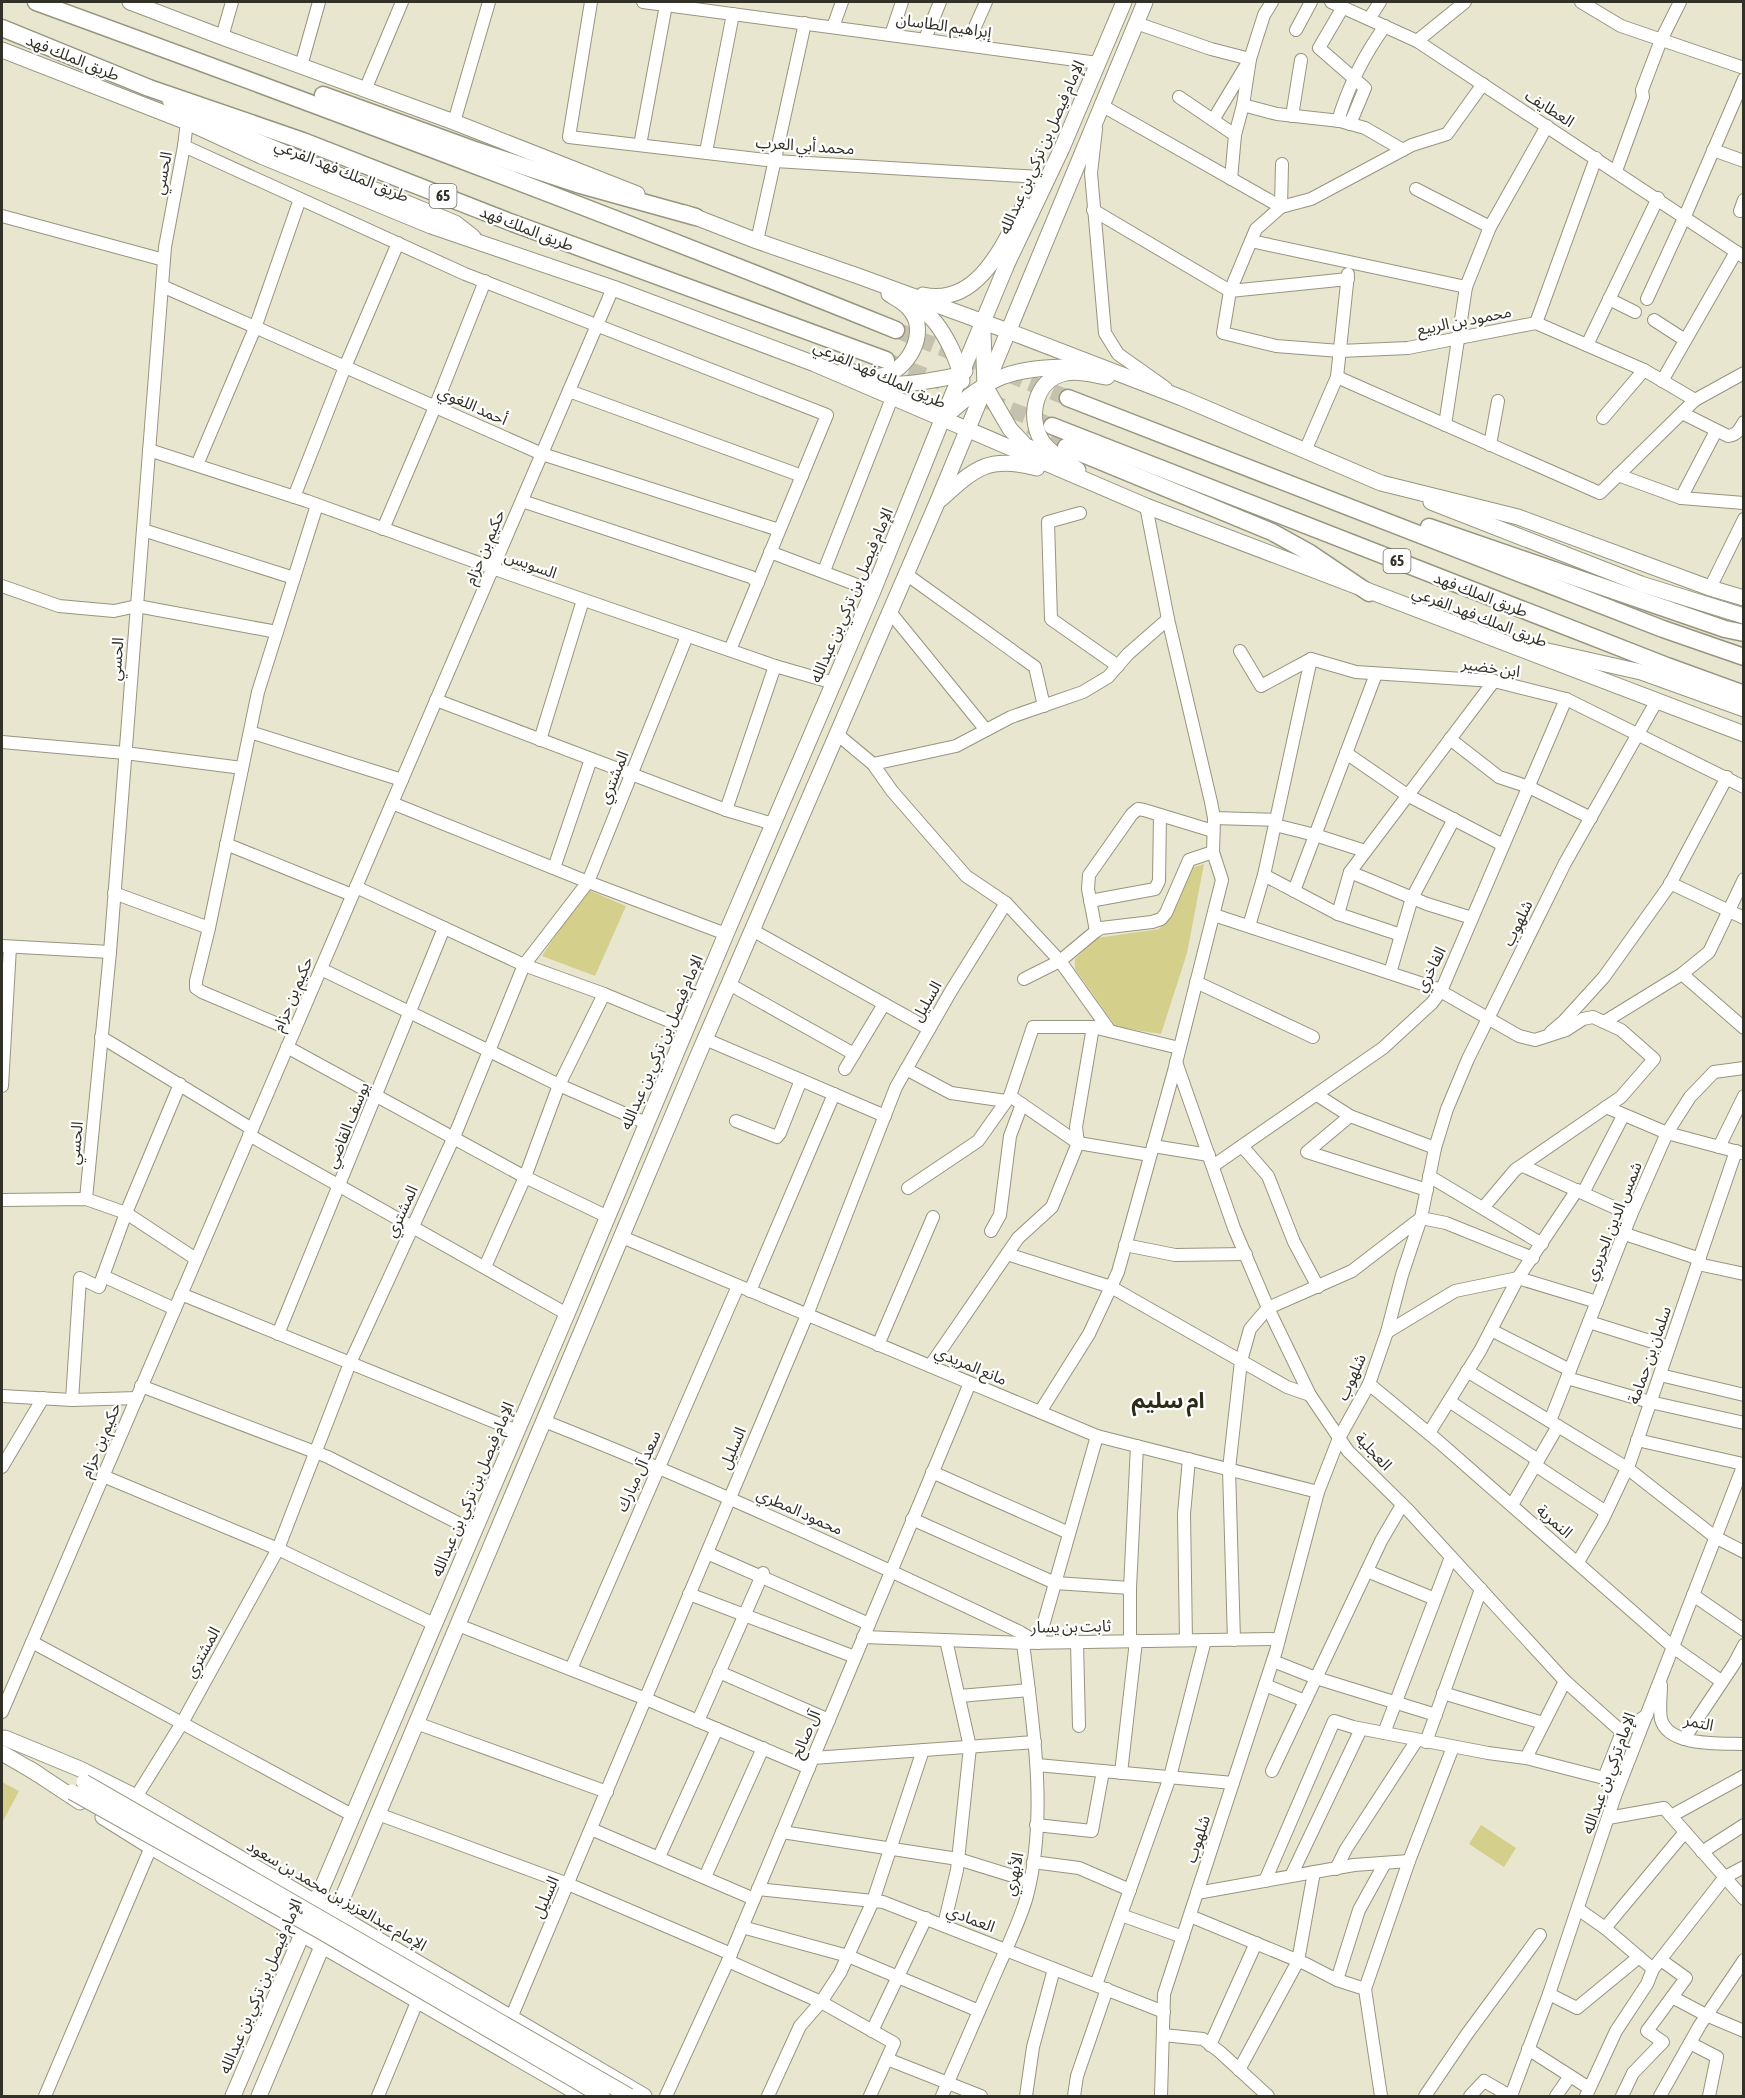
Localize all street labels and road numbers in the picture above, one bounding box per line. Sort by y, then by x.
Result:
street label: إبراهيم الطاسان [895,9,994,45]
street label: طريق الملك فهد [23,30,123,86]
street label: الإمام فيصل بن تركي بن عبدالله [994,57,1091,238]
street label: العطايف [1522,86,1578,131]
street label: محمد أبي العرب [755,133,855,161]
street label: طريق الملك فهد الفرعي [271,135,412,209]
street label: الحسي [149,150,179,197]
road number: 65 [430,184,456,208]
street label: طريق الملك فهد [477,202,577,256]
street label: محمود بن الربيع [1415,302,1514,342]
street label: طريق الملك فهد الفرعي [809,337,949,415]
street label: أحمد اللغوي [434,382,510,432]
street label: الإمام فيصل بن تركي بن عبدالله [806,505,900,687]
street label: حكيم بن حزام [460,507,512,589]
street label: السويس [502,546,560,583]
road number: 65 [1384,549,1410,573]
street label: طريق الملك فهد [1431,568,1531,622]
street label: طريق الملك فهد الفرعي [1409,582,1550,654]
street label: الحسي [106,637,130,682]
street label: ابن خضير [1459,654,1521,681]
street label: المشتري [594,748,635,807]
street label: شلهوب [1498,897,1537,949]
street label: الفاخري [1411,943,1452,996]
street label: الإمام فيصل بن تركي بن عبدالله [616,952,710,1134]
street label: حكيم بن حزام [268,954,320,1036]
street label: السليل [907,977,946,1025]
street label: يوسف القاضي [322,1079,376,1172]
street label: الحسي [64,1121,90,1166]
street label: شمس الدين الحريري [1581,1159,1649,1285]
street label: المشتري [381,1182,424,1241]
street label: سلمان بن حمامة [1624,1304,1675,1407]
street label: مانع المريدي [931,1342,1010,1392]
street label: شلهوب [1333,1351,1370,1403]
street label: الإمام فيصل بن تركي بن عبدالله [427,1399,521,1581]
street label: حكيم بن حزام [76,1400,128,1482]
street label: السليل [715,1424,750,1472]
street label: سعد آل مبارك [612,1428,666,1515]
street label: العجلية [1352,1428,1396,1474]
street label: محمود المطري [753,1484,846,1541]
street label: النمرية [1533,1501,1576,1542]
street label: ثابت بن يسار [1030,1616,1112,1637]
street label: المشتري [181,1623,227,1682]
street label: آل صالح [787,1706,827,1762]
street label: الإمام تركي بن عبدالله [1578,1710,1642,1838]
street label: التمر [1681,1710,1715,1735]
street label: شلهوب [1181,1813,1214,1865]
street label: الإمام عبدالعزيز بن محمد بن سعود [242,1836,430,1957]
street label: الأبهري [1000,1851,1030,1898]
street label: السليل [528,1873,563,1921]
street label: الإمام فيصل بن تركي بن عبدالله [215,1896,309,2078]
street label: العمادي [943,1901,998,1939]

